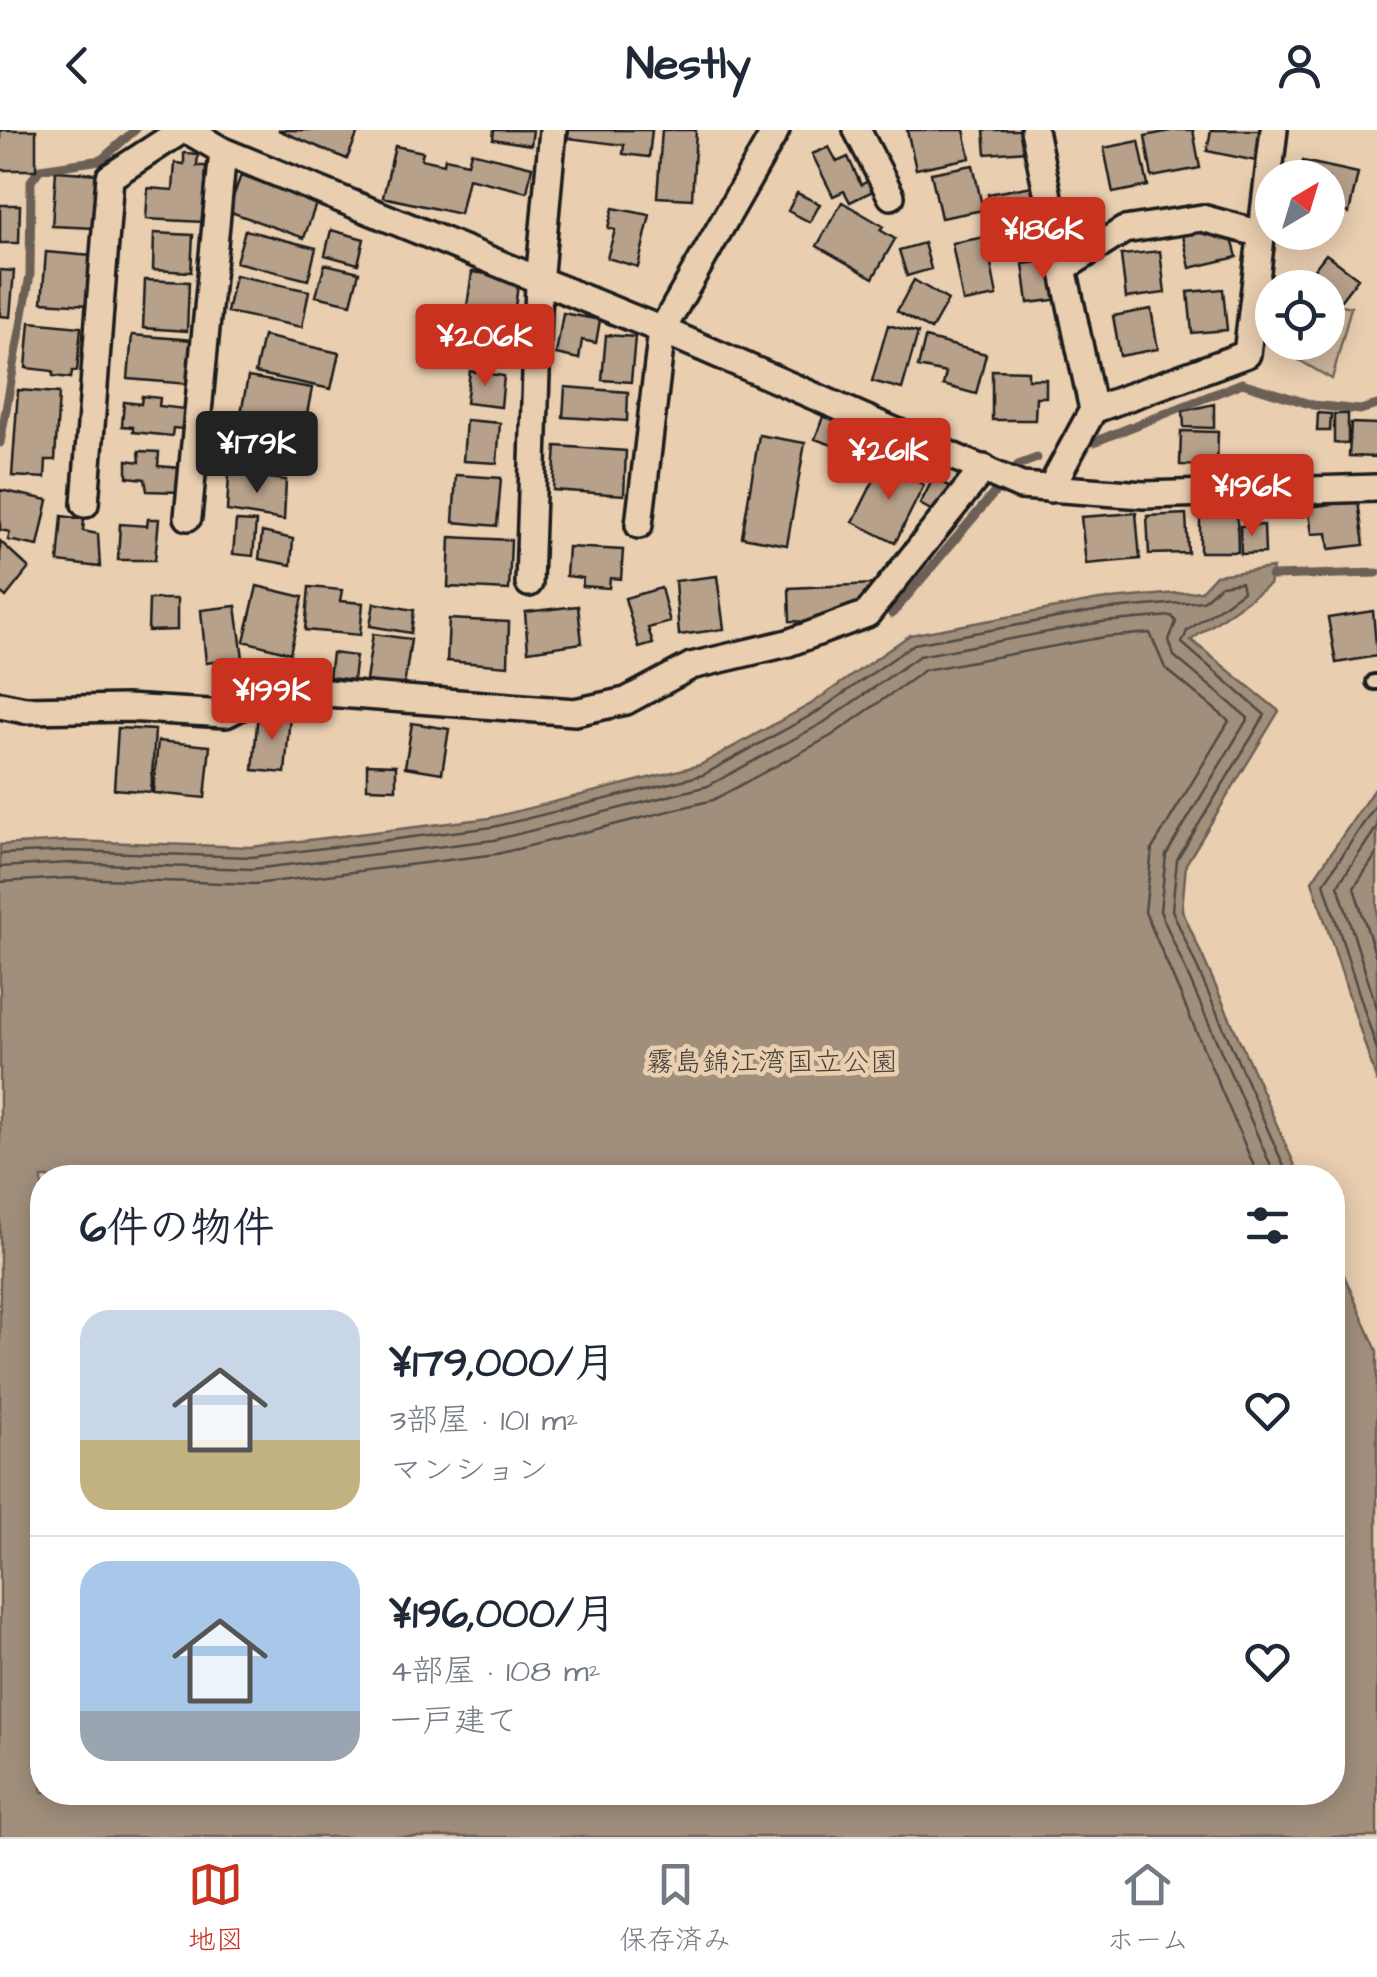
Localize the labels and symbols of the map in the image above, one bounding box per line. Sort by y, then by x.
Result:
north arrow [1255,160,1345,250]
pin: ¥186K [973,197,1113,282]
pin: ¥206K [415,304,555,389]
pin: ¥179K [187,411,327,496]
pin: ¥261K [819,418,959,503]
pin: ¥196K [1182,454,1322,539]
pin: ¥199K [202,658,342,743]
park label: 霧島錦江湾国立公園 [646,1043,898,1082]

